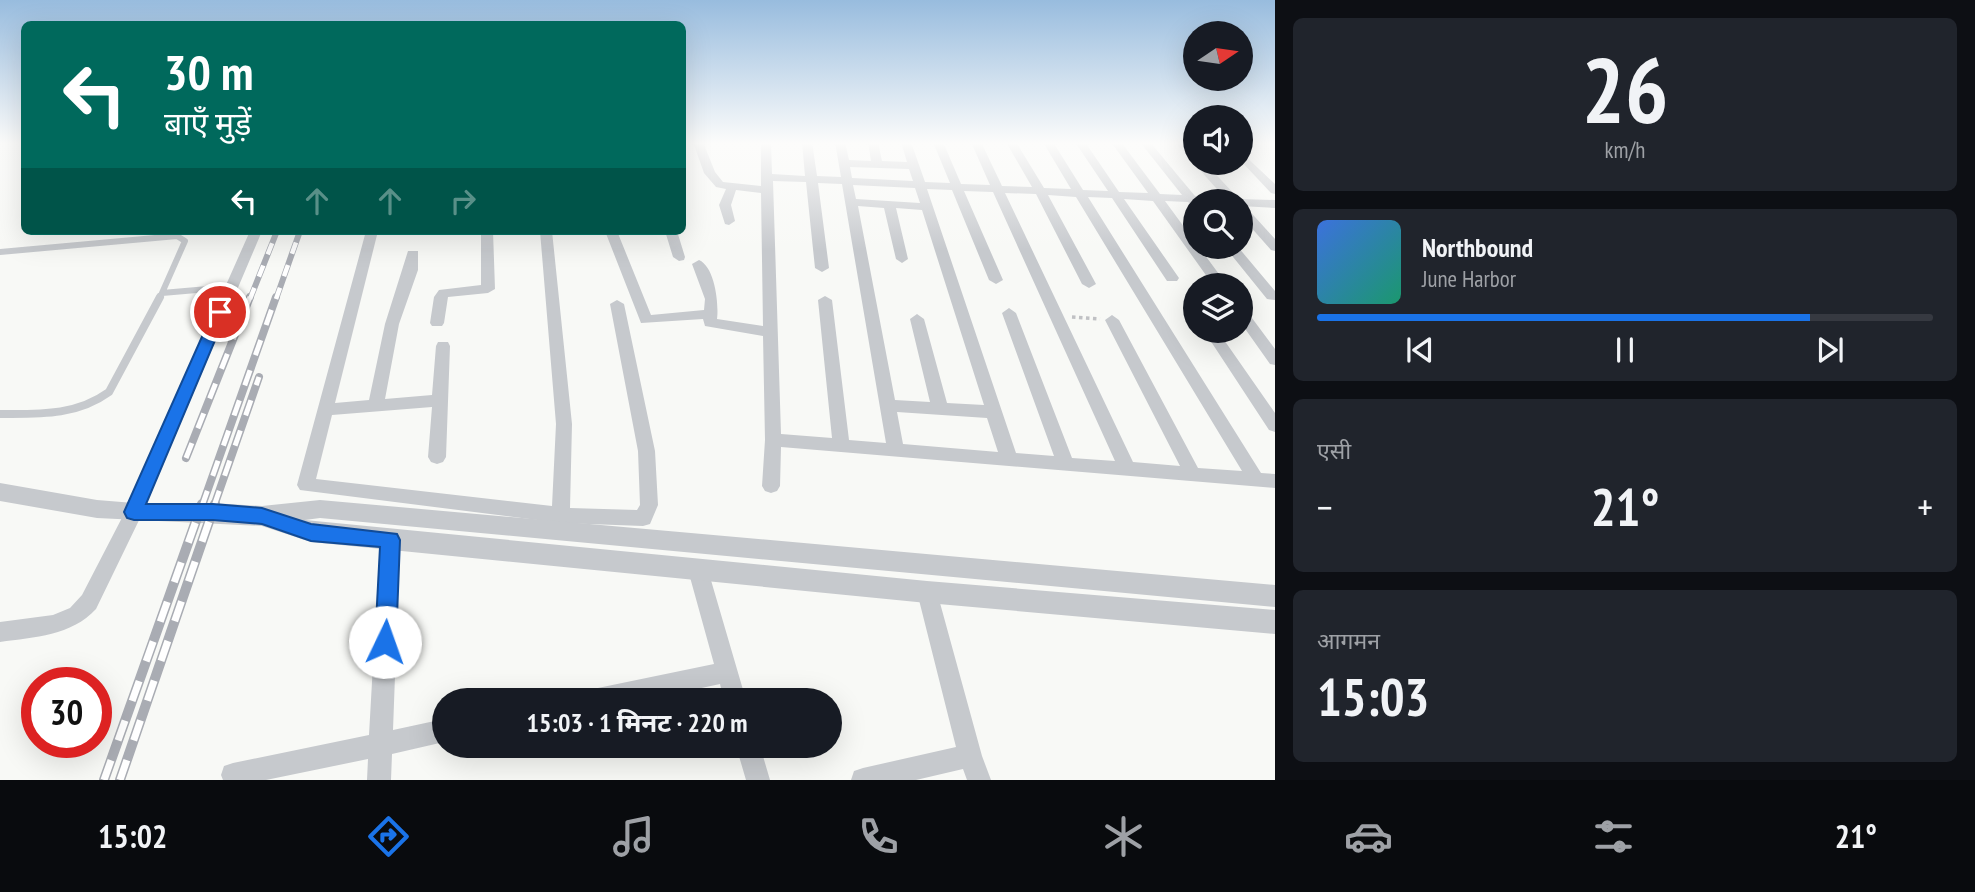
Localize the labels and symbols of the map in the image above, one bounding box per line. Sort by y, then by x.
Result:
north arrow [1183,21,1253,91]
pin [190,282,250,342]
position arrow [348,605,422,679]
speed limit sign: 30 [21,667,112,758]

